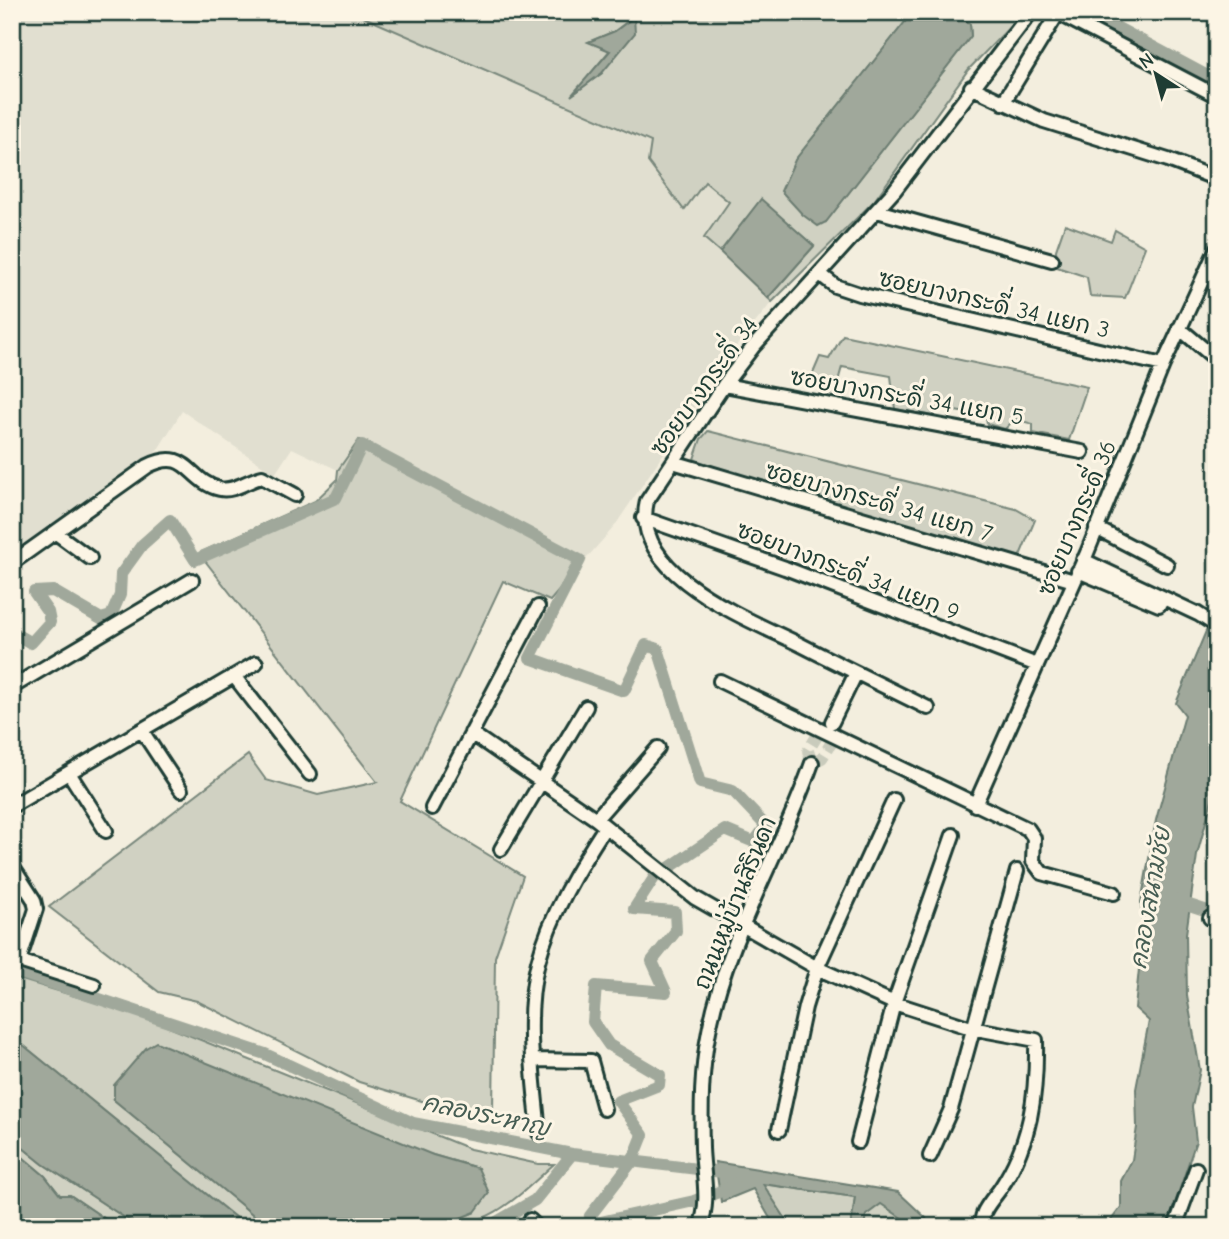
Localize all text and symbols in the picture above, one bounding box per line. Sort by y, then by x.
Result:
north arrow [1120,38,1190,108]
text: N [1135,49,1158,74]
street label: ซอยบางกระดี่ 34 แยก 3 [876,256,1114,344]
street label: ซอยบางกระดี่ 34 [637,306,763,460]
street label: ซอยบางกระดี่ 34 แยก 5 [788,354,1028,431]
street label: ซอยบางกระดี่ 36 [1024,433,1122,600]
street label: ซอยบางกระดี่ 34 แยก 7 [762,448,998,547]
street label: ซอยบางกระดี่ 34 แยก 9 [733,508,966,626]
street label: ถนนหมู่บ้านสิรินดา [686,812,786,995]
water label: คลองสนามชัย [1124,823,1177,971]
water label: คลองระหาญ [420,1088,555,1143]

